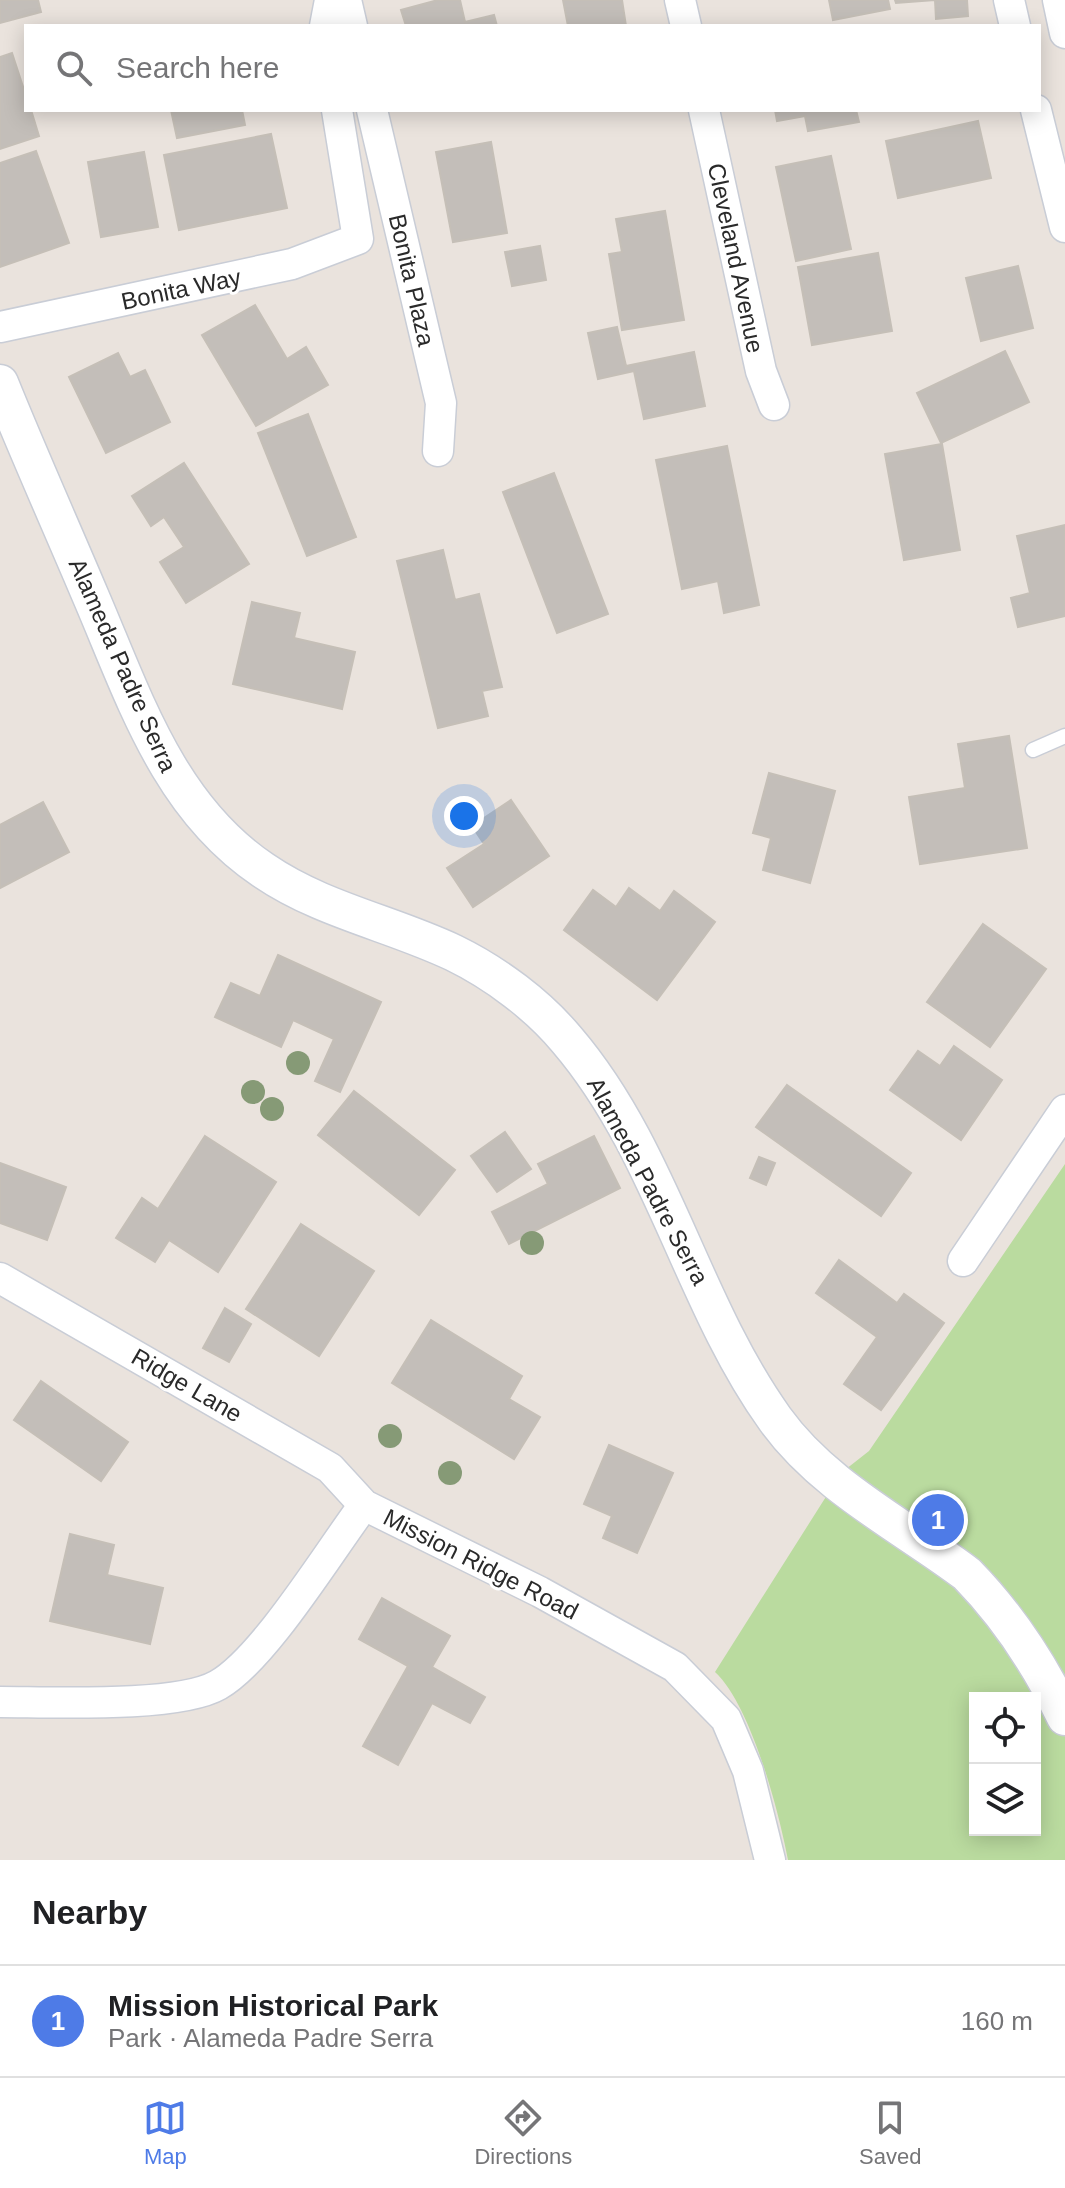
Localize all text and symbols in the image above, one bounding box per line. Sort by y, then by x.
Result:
search box [24,24,1041,112]
icon: search [52,46,96,90]
text: Search here [116,51,279,84]
street label: Cleveland Avenue [703,161,769,355]
street label: Bonita Plaza [384,211,440,349]
street label: Bonita Way [119,263,243,315]
street label: Alameda Padre Serra [64,554,183,777]
your location [444,796,484,836]
street label: Alameda Padre Serra [582,1073,714,1290]
street label: Ridge Lane [127,1343,247,1427]
pin: 1 [912,1490,964,1550]
street label: Mission Ridge Road [379,1503,583,1625]
map controls [969,1692,1041,1836]
button: locate [969,1692,1041,1764]
button: layers [969,1764,1041,1836]
text: Nearby [32,1893,147,1931]
text: Mission Historical Park [108,1989,438,2022]
text: 1 [51,2006,65,2036]
text: 160 m [961,2006,1033,2036]
text: Park · Alameda Padre Serra [108,2023,433,2053]
tab: Map [143,2096,187,2170]
tab: Directions [474,2096,572,2170]
tab: Saved [859,2096,922,2170]

